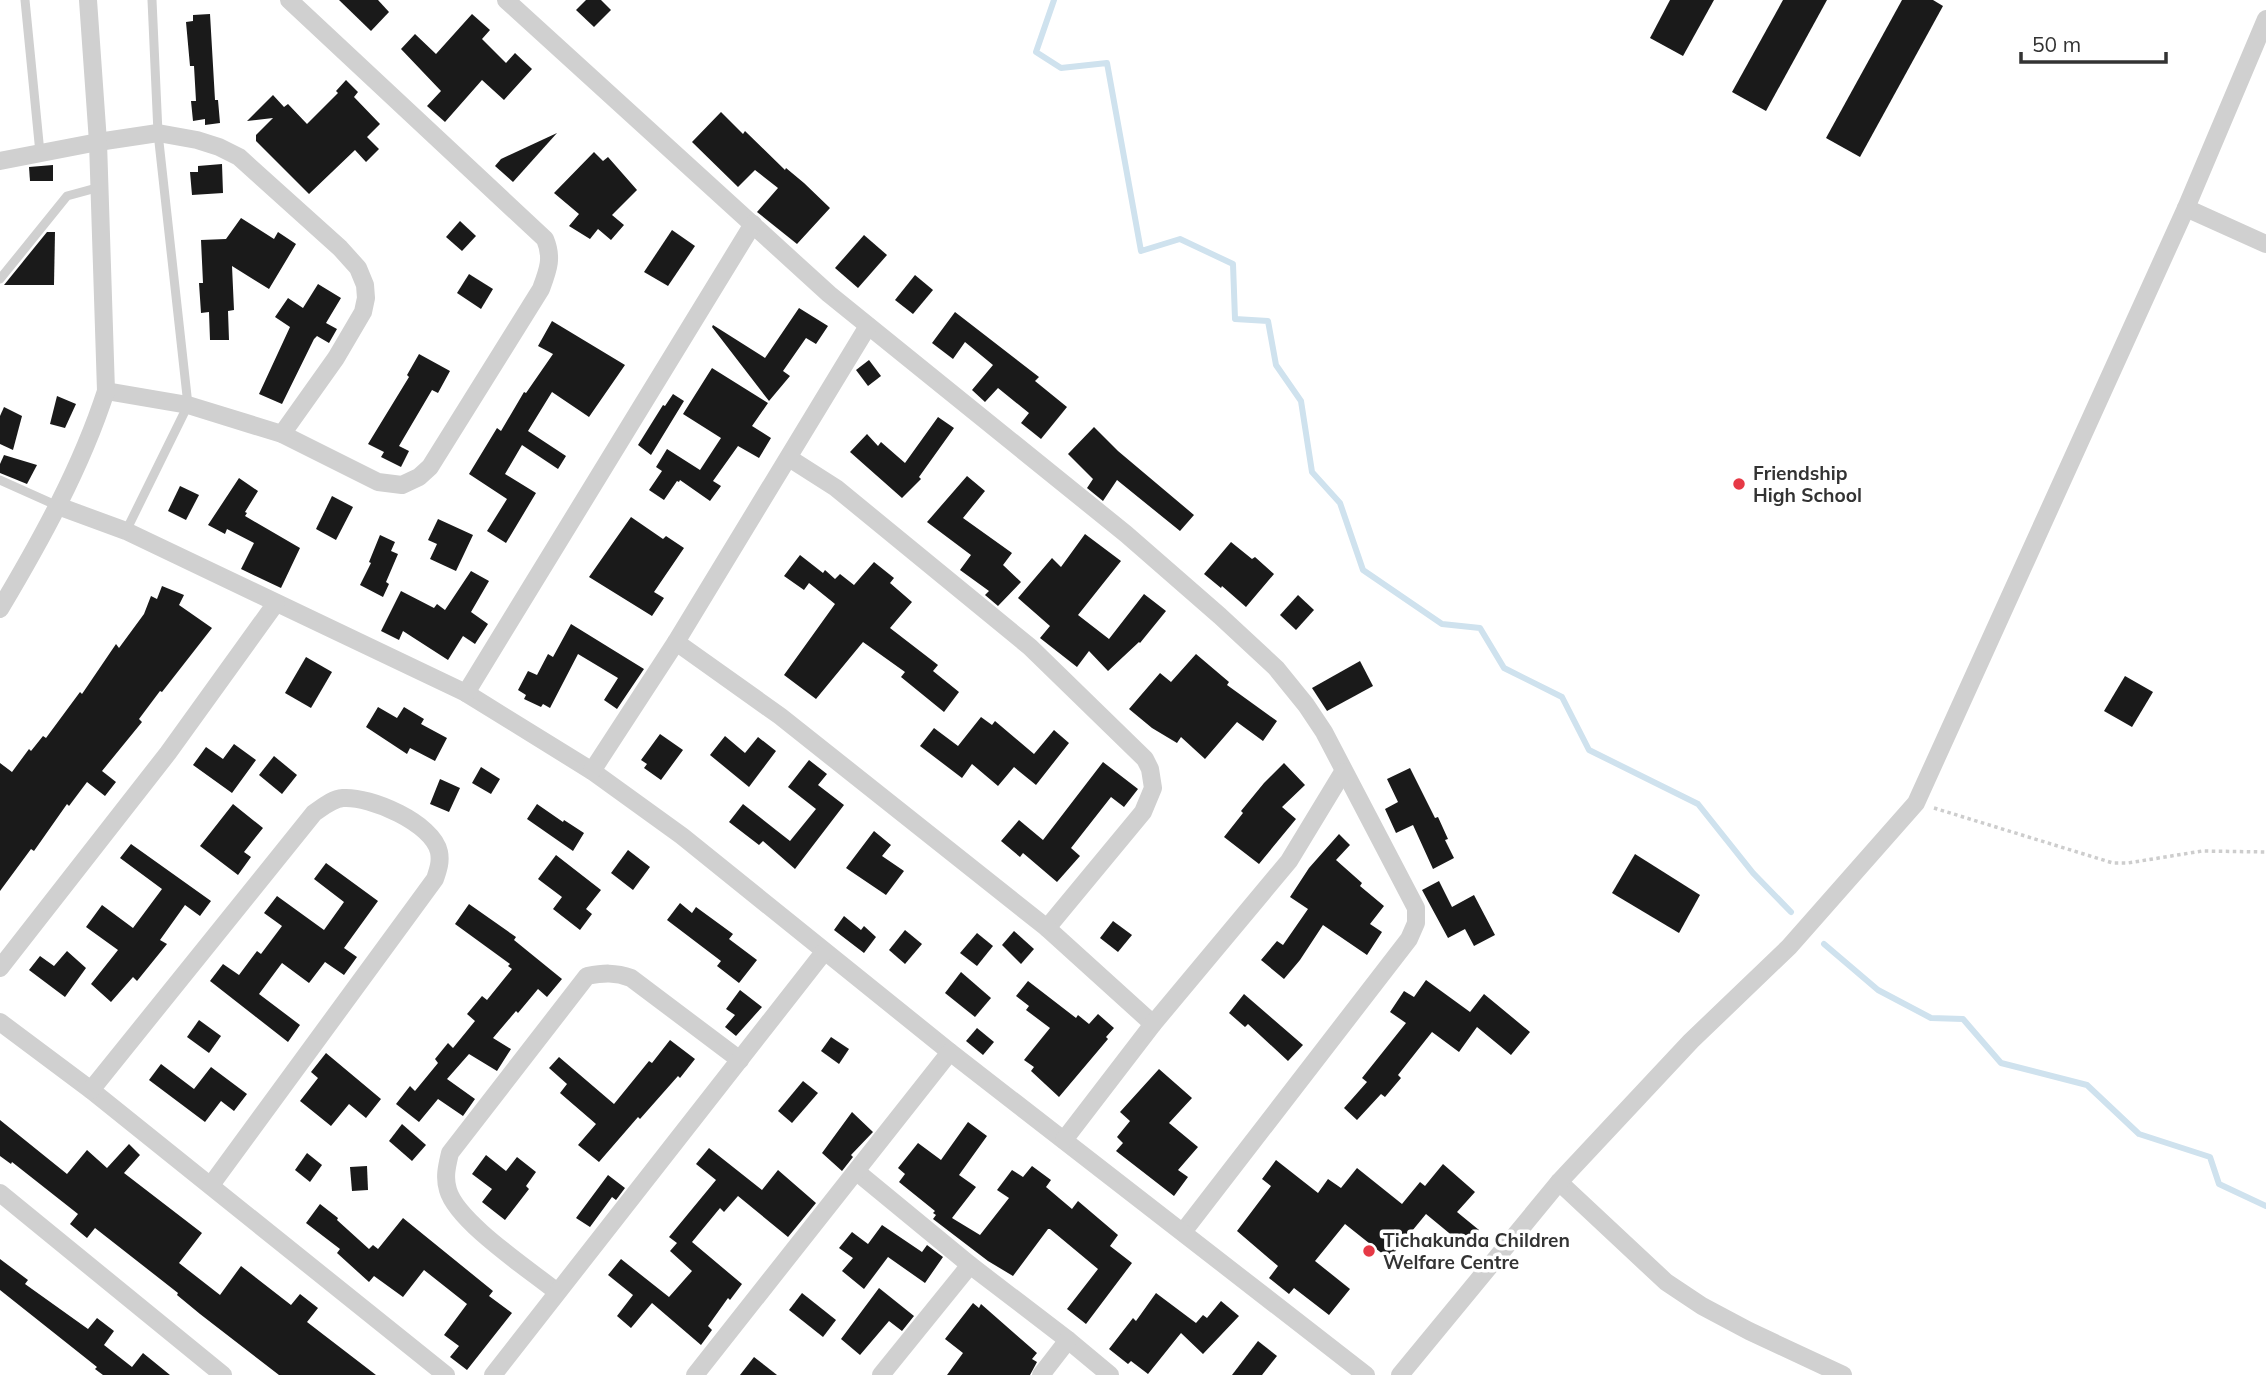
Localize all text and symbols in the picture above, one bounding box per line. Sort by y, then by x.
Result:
scale bar [2021,21,2166,65]
text: 50 m [2032,31,2081,57]
place label: Friendship High School [1753,461,1862,507]
marker: Friendship High School [1731,476,1747,492]
place label: Tichakunda Children Welfare Centre [1383,1228,1570,1274]
marker: Tichakunda Children Welfare Centre [1361,1243,1377,1259]

